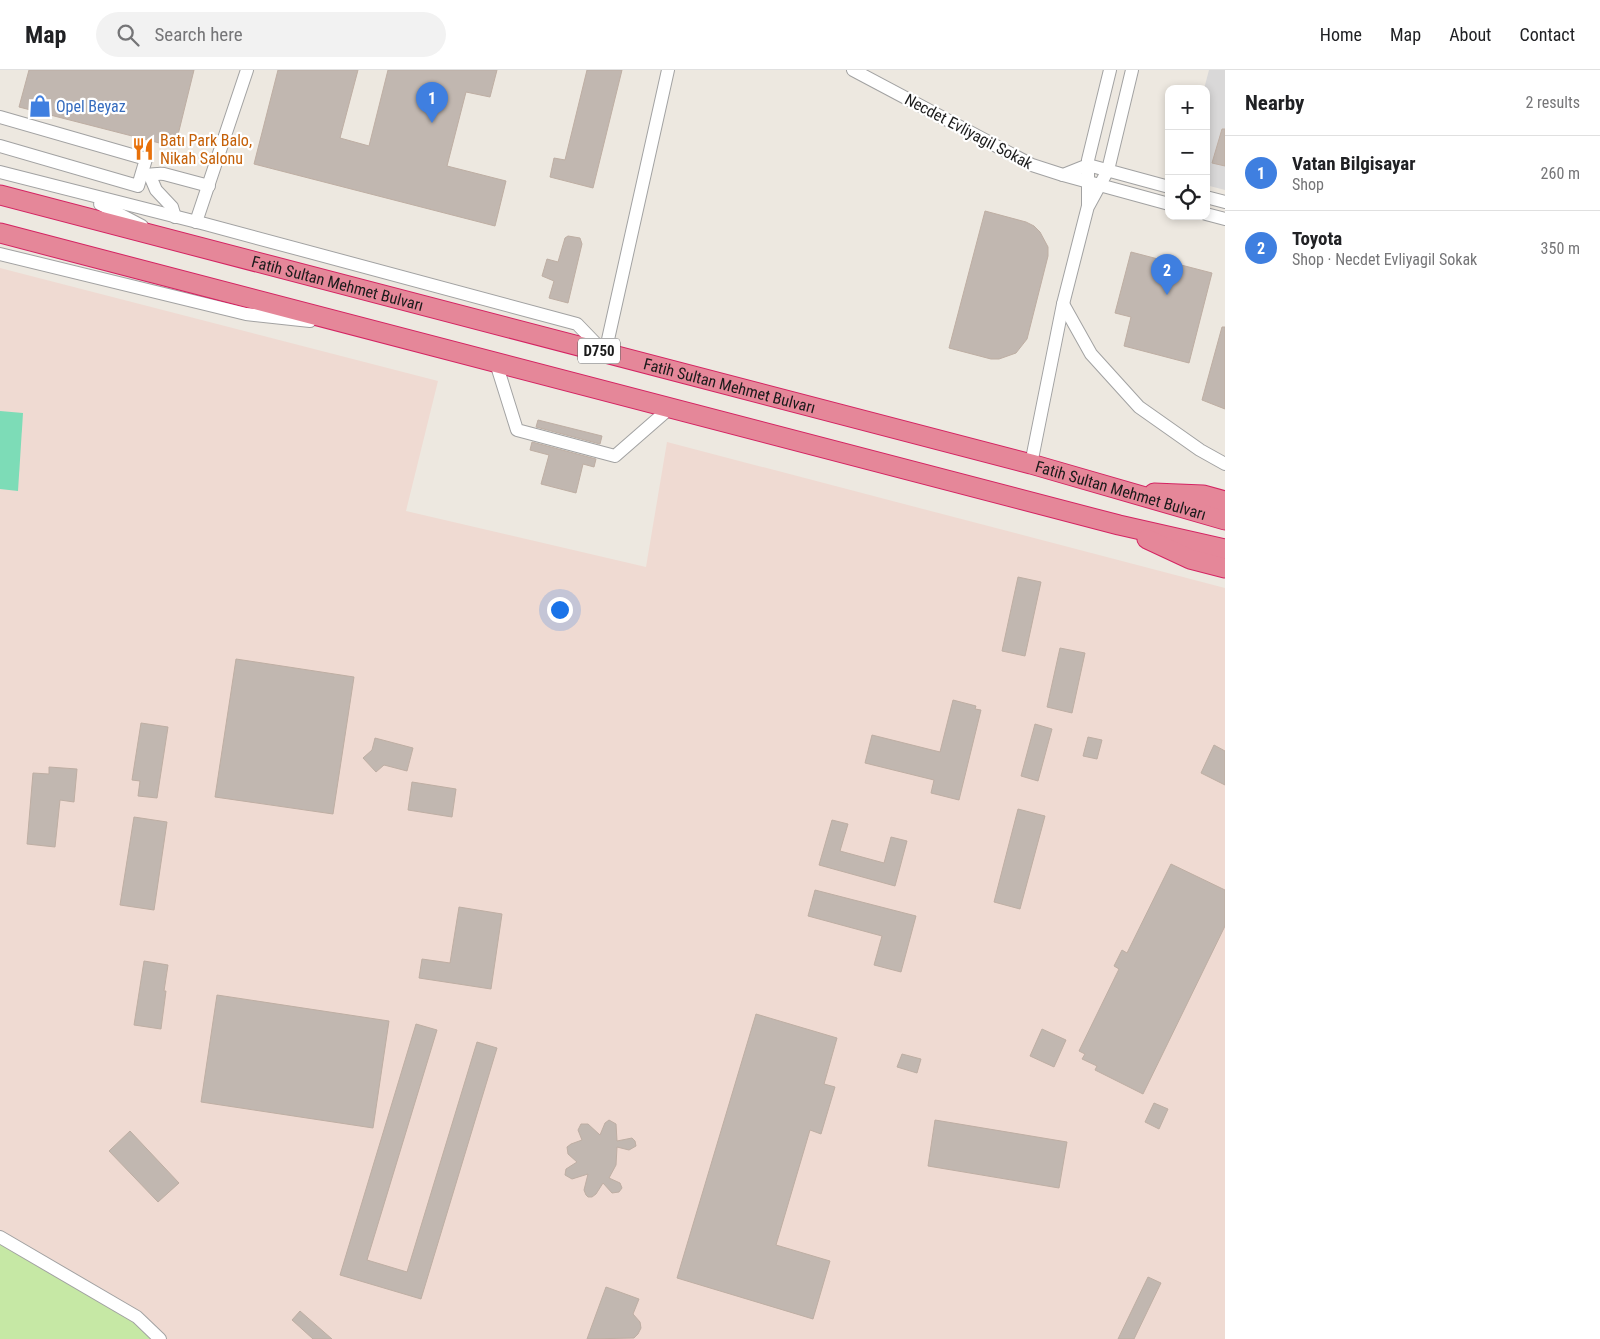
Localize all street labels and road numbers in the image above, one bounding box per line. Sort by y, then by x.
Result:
street label: Necdet Evliyagil Sokak [902,90,1037,174]
street label: Fatih Sultan Mehmet Bulvarı [250,252,426,315]
road number: D750 [578,338,620,364]
street label: Fatih Sultan Mehmet Bulvarı [641,354,817,417]
street label: Fatih Sultan Mehmet Bulvarı [1033,457,1208,524]

